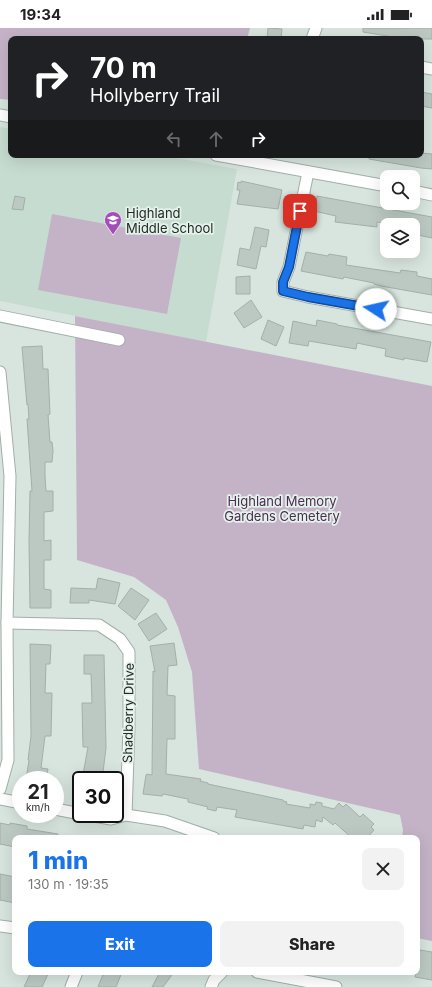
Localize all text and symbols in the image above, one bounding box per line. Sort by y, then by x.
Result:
text: 19:34 [20,5,61,24]
text: 70 m [90,51,157,85]
icon: right [24,52,76,104]
text: Hollyberry Trail [90,85,220,106]
icon: left [163,128,185,150]
icon: ahead [205,128,227,150]
icon: right [247,128,269,150]
map controls [380,170,420,258]
button: search [380,170,420,210]
pin [283,194,317,228]
icon: arrive [289,200,311,222]
place label: Highland Middle School [126,205,213,236]
school or university icon: Highland Middle School [103,210,123,235]
button: layers [380,218,420,258]
position arrow [355,288,397,330]
park label: Highland Memory Gardens Cemetery [224,493,340,524]
street label: Shadberry Drive [119,663,137,763]
speed limit sign: 30 [72,771,124,823]
text: 21 [27,780,49,804]
text: km/h [26,801,50,813]
text: 1 min [28,846,88,875]
button: close [362,848,404,890]
text: 130 m · 19:35 [28,876,109,892]
button: Exit [28,921,212,967]
button: Share [220,921,404,967]

